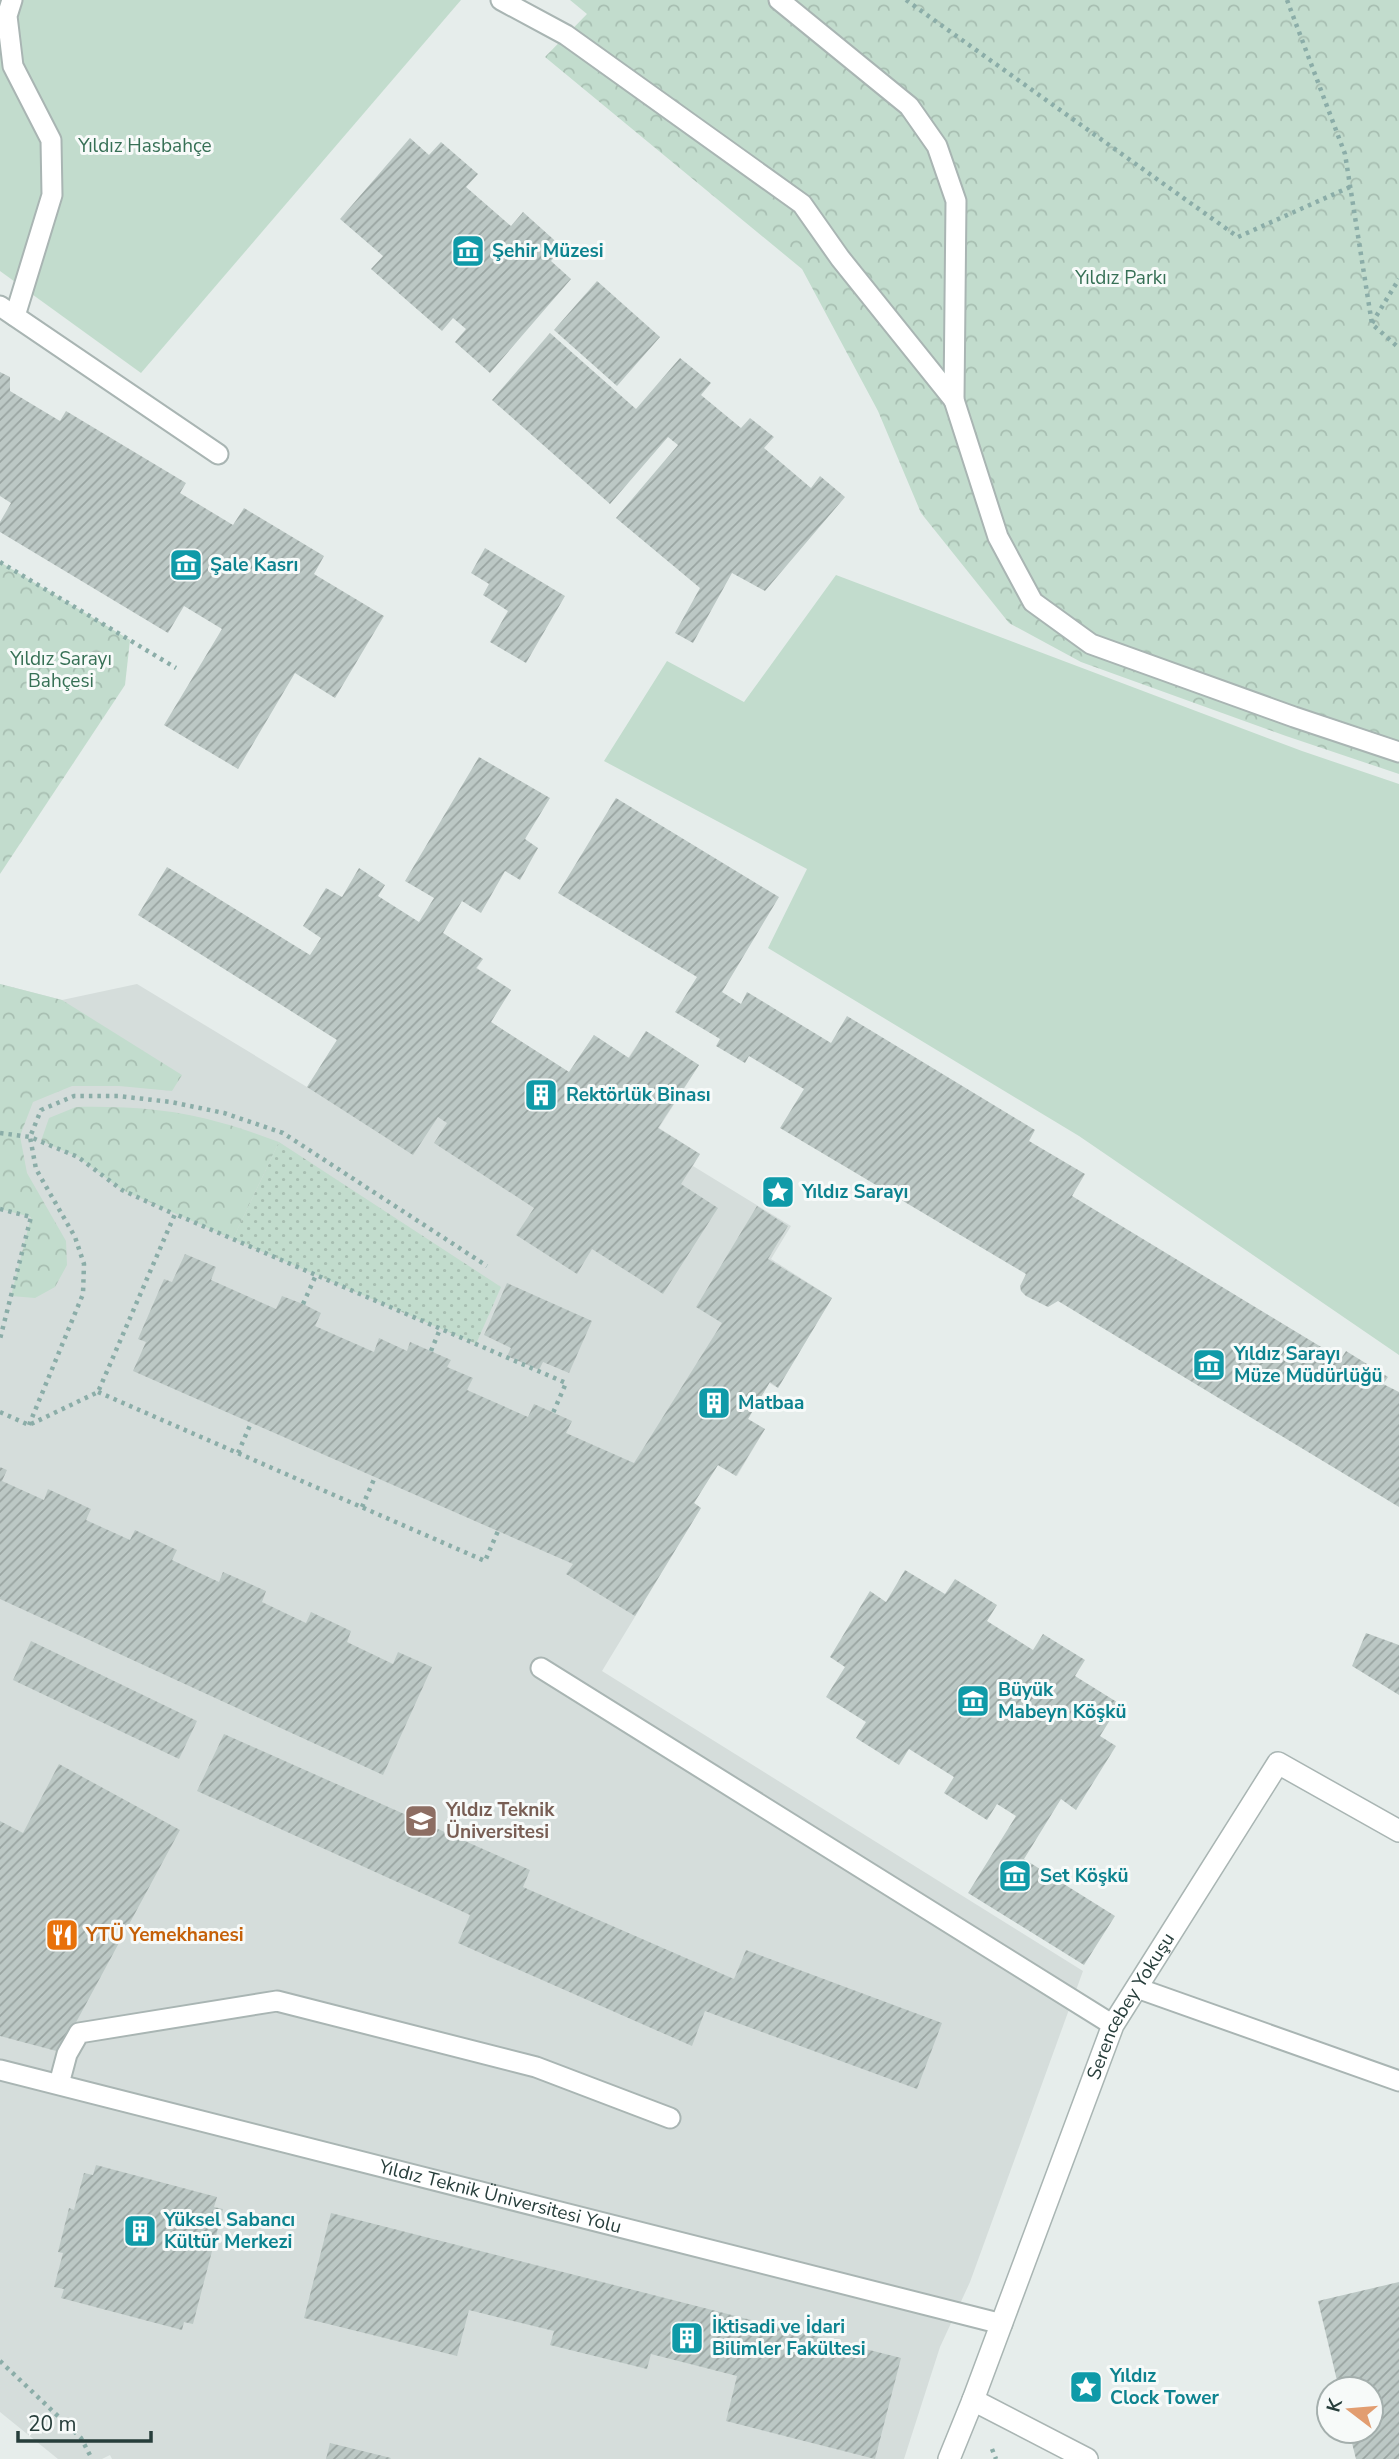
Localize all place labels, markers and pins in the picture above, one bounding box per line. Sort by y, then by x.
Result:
museum icon: Şehir Müzesi [449,232,487,270]
place label: Şehir Müzesi [492,238,604,264]
museum icon: Şale Kasrı [167,546,205,584]
place label: Şale Kasrı [210,552,298,578]
building icon: Rektörlük Binası [522,1076,560,1114]
place label: Rektörlük Binası [566,1082,711,1108]
place icon: Yıldız Sarayı [759,1173,797,1211]
place label: Yıldız Sarayı [801,1179,908,1205]
place label: Yıldız Sarayı Müze Müdürlüğü [1233,1341,1383,1389]
museum icon: Yıldız Sarayı Müze Müdürlüğü [1190,1346,1228,1384]
building icon: Matbaa [695,1384,733,1422]
place label: Matbaa [738,1390,804,1416]
place label: Büyük Mabeyn Köşkü [998,1677,1126,1725]
museum icon: Büyük Mabeyn Köşkü [954,1682,992,1720]
place label: Yıldız Teknik Üniversitesi [445,1797,555,1845]
school or university icon: Yıldız Teknik Üniversitesi [402,1802,440,1840]
museum icon: Set Köşkü [996,1857,1034,1895]
place label: Set Köşkü [1040,1863,1128,1889]
restaurant icon: YTÜ Yemekhanesi [43,1916,81,1954]
place label: YTÜ Yemekhanesi [85,1922,244,1948]
place label: Yüksel Sabancı Kültür Merkezi [163,2207,295,2255]
building icon: Yüksel Sabancı Kültür Merkezi [121,2212,159,2250]
place label: İktisadi ve İdari Bilimler Fakültesi [712,2314,866,2362]
building icon: İktisadi ve İdari Bilimler Fakültesi [668,2319,706,2357]
place label: Yıldız Clock Tower [1109,2363,1219,2411]
place icon: Yıldız Clock Tower [1067,2368,1105,2406]

